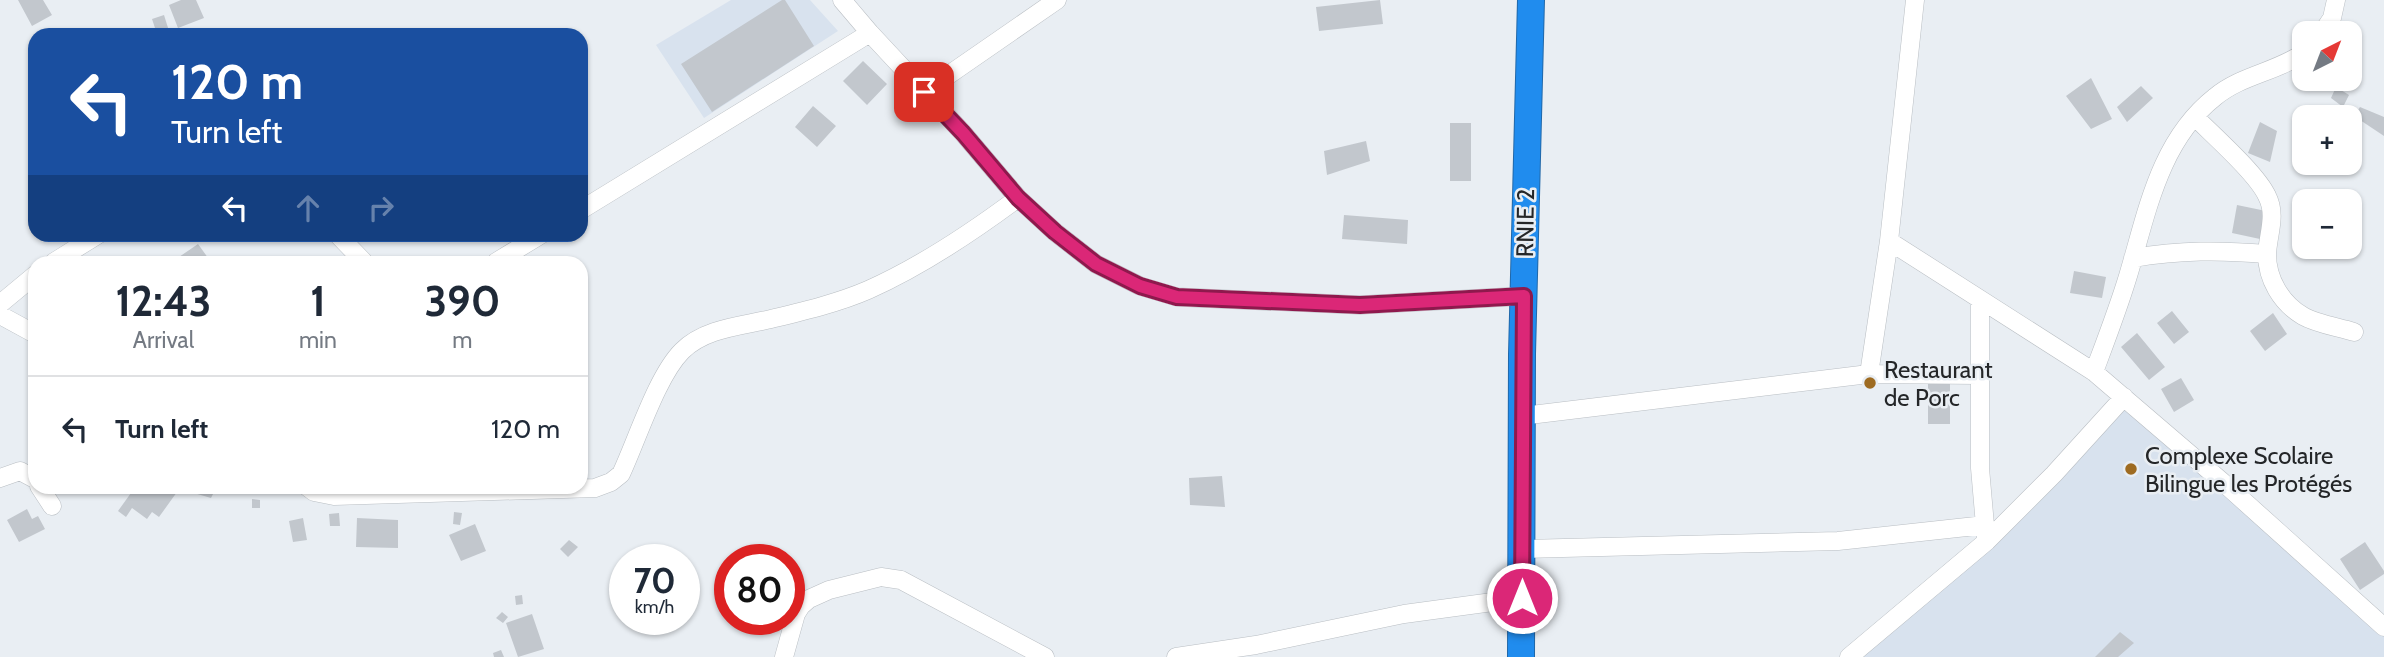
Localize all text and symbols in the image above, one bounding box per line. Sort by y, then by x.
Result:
north arrow [2292,21,2362,91]
map controls [2292,21,2362,259]
text: 120 m [171,52,303,111]
icon: left [56,56,147,147]
pin [894,62,954,122]
icon: arrive [905,73,943,111]
button: + [2292,105,2362,175]
text: Turn left [171,112,282,151]
street label: RNIE 2 [1510,188,1540,258]
icon: left [216,189,254,227]
icon: ahead [289,189,327,227]
icon: right [362,189,400,227]
button: − [2292,189,2362,259]
text: 12:43 [116,275,211,327]
text: 1 [310,275,326,327]
text: 390 [424,275,500,327]
text: Arrival [133,326,194,354]
text: min [299,326,337,354]
text: m [452,326,472,354]
place label: Restaurant de Porc [1884,355,1993,412]
marker: Restaurant de Porc [1862,375,1878,391]
icon: left [56,410,94,448]
text: Turn left [115,413,208,445]
text: 120 m [491,413,560,445]
place label: Complexe Scolaire Bilingue les Protégés [2145,441,2352,498]
marker: Complexe Scolaire Bilingue les Protégés [2123,461,2139,477]
speed limit sign: 80 [714,544,805,635]
text: 70 [633,559,676,602]
position arrow [1485,561,1559,635]
text: km/h [635,596,674,618]

